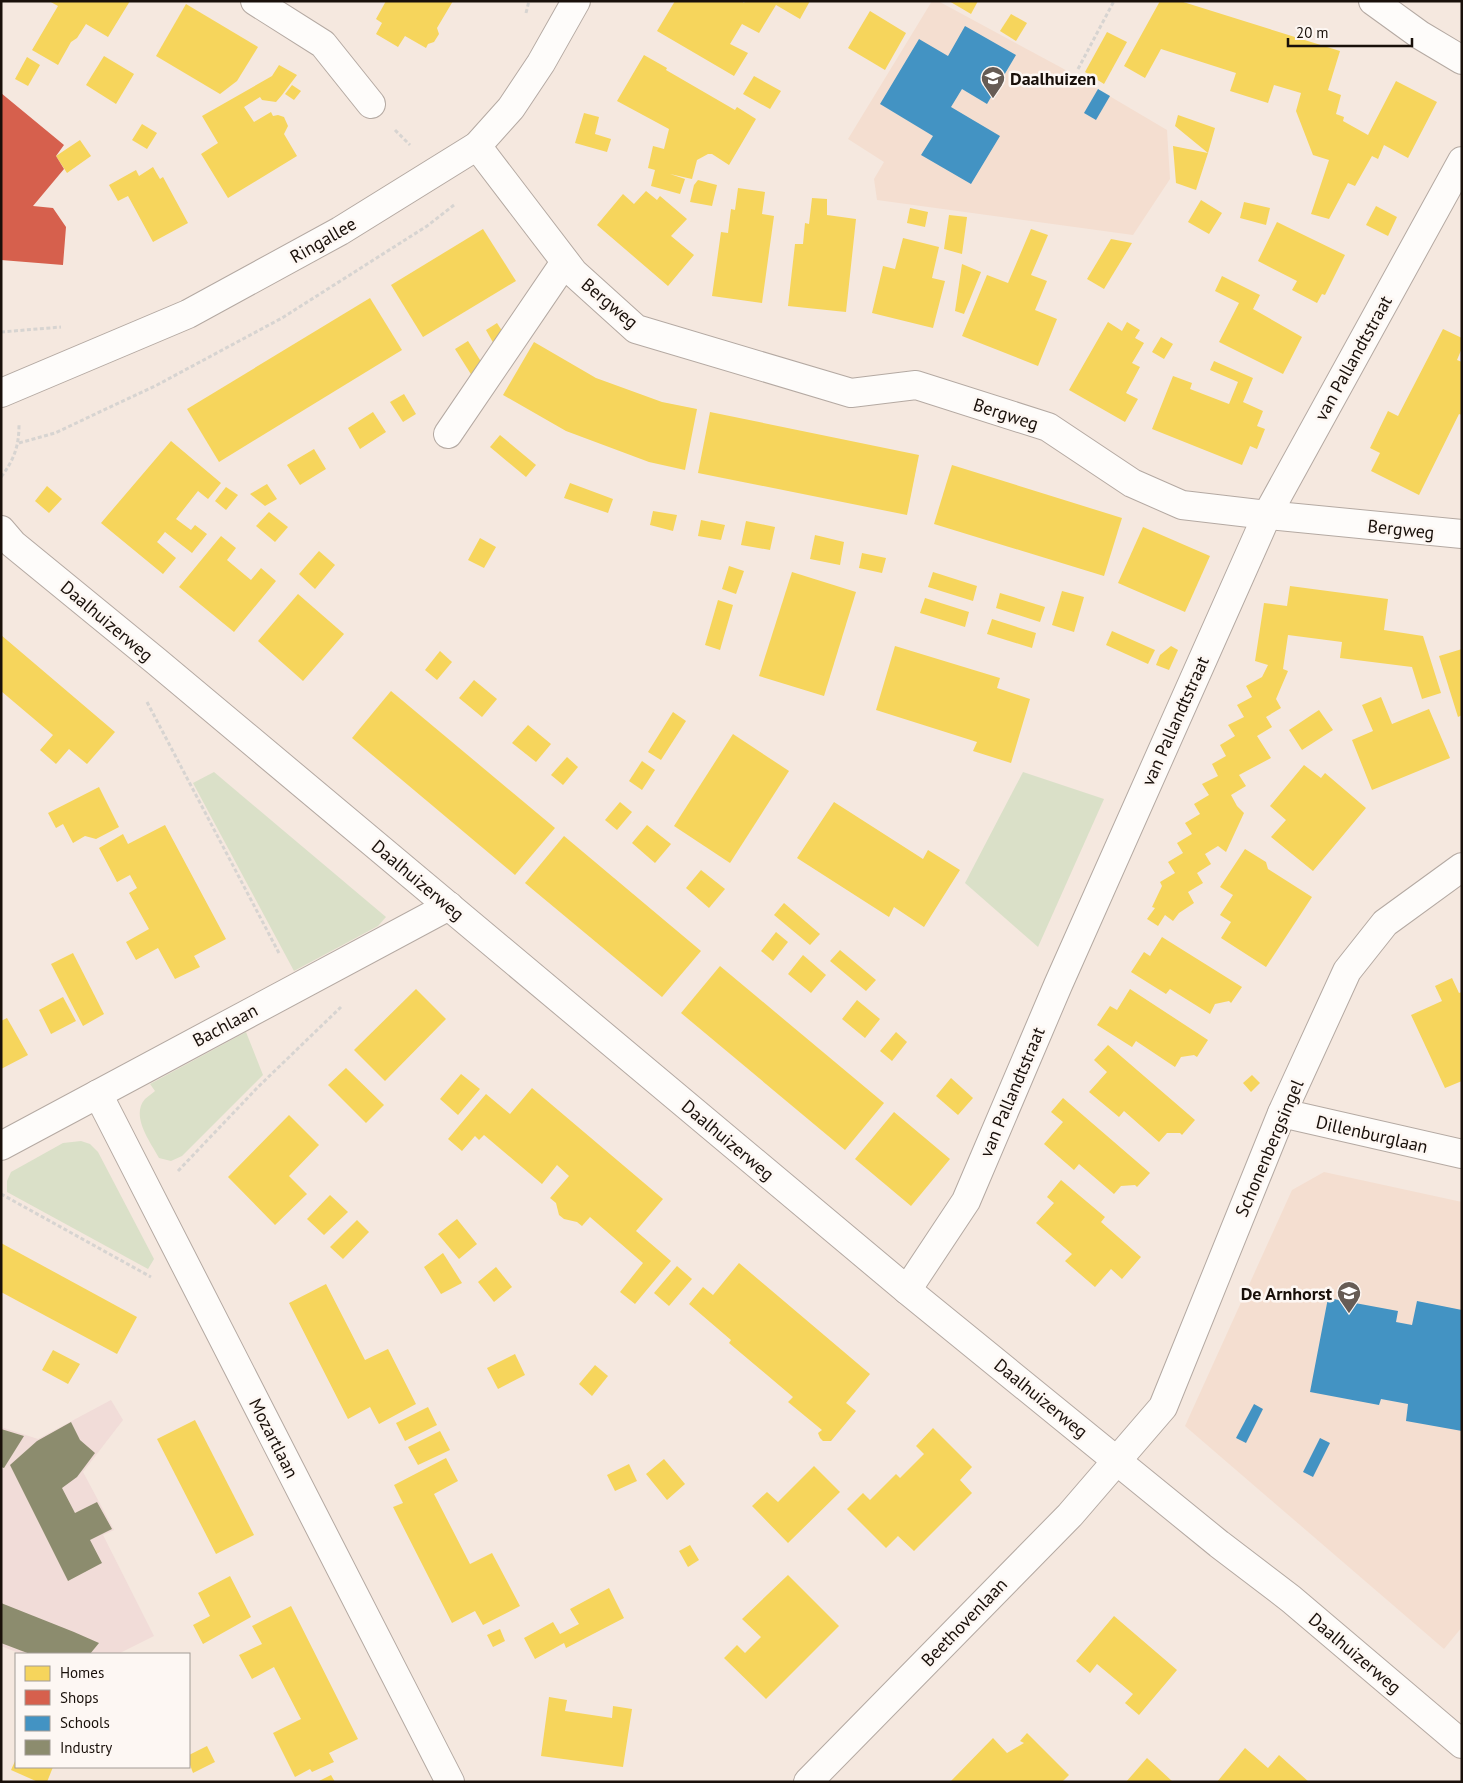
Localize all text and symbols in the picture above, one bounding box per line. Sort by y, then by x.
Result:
scale bar [1288,15,1412,47]
text: 20 m [1296,23,1329,42]
school or university icon: Daalhuizen [980,65,1006,99]
place label: Daalhuizen [1010,67,1096,90]
street label: Ringallee [286,212,360,268]
street label: Bergweg [577,273,643,333]
street label: van Pallandtstraat [1309,291,1397,425]
street label: Bergweg [971,393,1041,435]
street label: Bergweg [1366,514,1436,544]
street label: Daalhuizerweg [56,576,158,666]
street label: van Pallandtstraat [1136,653,1214,789]
street label: Daalhuizerweg [367,835,469,925]
street label: Bachlaan [189,998,261,1052]
street label: van Pallandtstraat [974,1023,1050,1161]
street label: Schonenbergsingel [1230,1075,1309,1220]
street label: Daalhuizerweg [677,1095,779,1185]
street label: Dillenburglaan [1314,1110,1430,1158]
school or university icon: De Arnhorst [1336,1280,1362,1314]
place label: De Arnhorst [1241,1282,1333,1305]
street label: Daalhuizerweg [989,1353,1093,1443]
street label: Mozartlaan [244,1394,304,1482]
street label: Beethovenlaan [916,1573,1012,1671]
street label: Daalhuizerweg [1304,1608,1406,1698]
legend [15,1653,190,1768]
text: Homes [60,1663,104,1682]
text: Shops [60,1688,99,1707]
text: Schools [60,1713,110,1732]
text: Industry [60,1738,112,1757]

